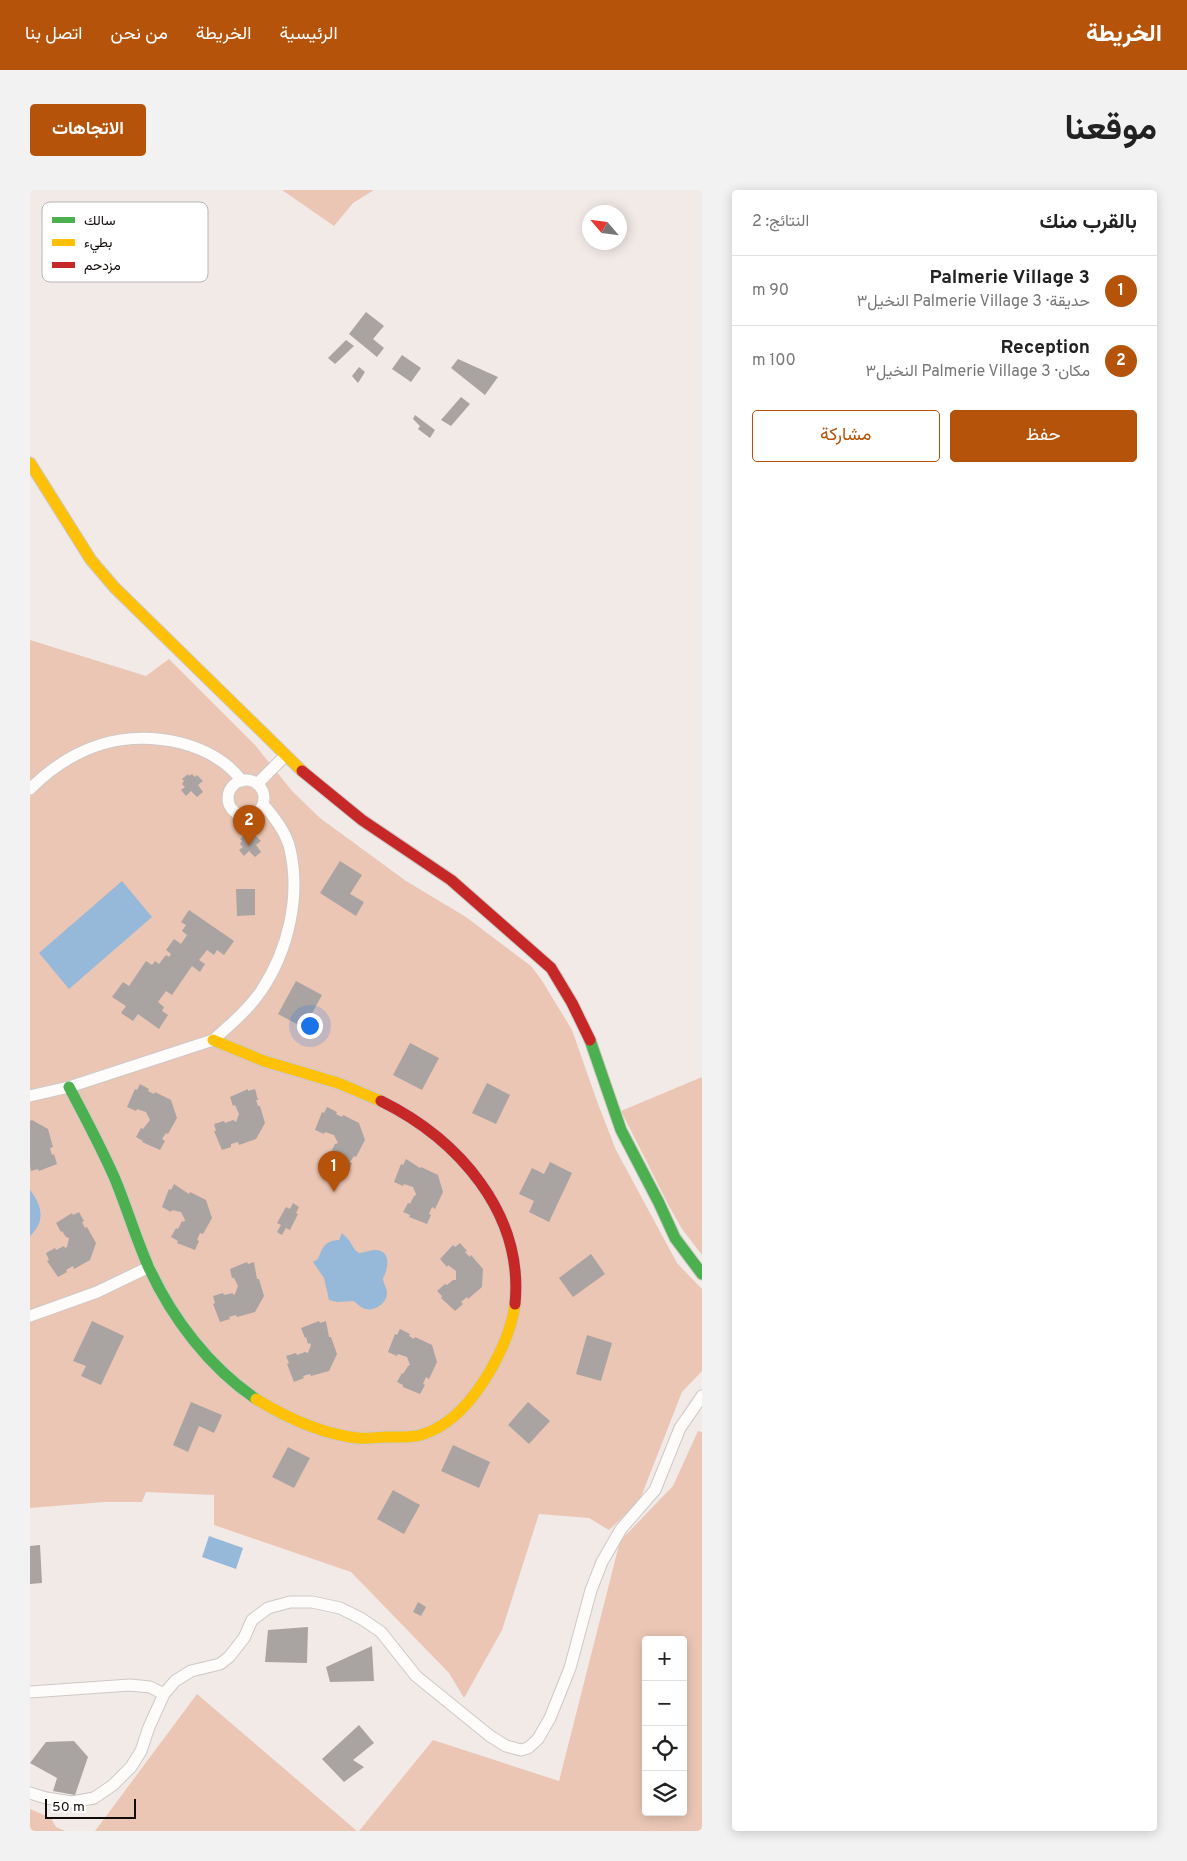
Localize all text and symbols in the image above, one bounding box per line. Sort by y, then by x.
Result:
text: الخريطة [1086,20,1162,50]
text: اتصل بنا [25,23,83,46]
text: من نحن [111,23,168,46]
text: الخريطة [196,23,251,46]
text: الرئيسية [279,23,338,46]
button: الاتجاهات [30,104,146,156]
text: موقعنا [1064,108,1157,152]
legend [42,202,208,282]
north arrow [582,205,627,250]
text: بالقرب منك [1040,209,1137,236]
text: النتائج: 2 [752,212,809,232]
text: سالك [84,213,115,230]
text: بطيء [84,235,112,254]
text: مزدحم [84,258,121,275]
text: Palmerie Village 3 [929,266,1090,290]
text: 90 m [752,281,789,301]
text: 1 [1118,281,1124,301]
text: حديقة · Palmerie Village 3 النخيل٣ [857,292,1090,312]
text: Reception [1001,336,1090,360]
text: 100 m [752,351,796,371]
text: 2 [1116,351,1126,371]
text: مكان · Palmerie Village 3 النخيل٣ [865,362,1090,382]
button: مشاركة [752,410,940,462]
button: حفظ [950,410,1137,462]
pin: 2 [233,805,265,846]
your location [297,1013,323,1039]
pin: 1 [318,1151,350,1192]
map controls [642,1636,687,1816]
button: + [642,1636,687,1681]
button: − [642,1681,687,1726]
button: locate [642,1726,687,1771]
button: layers [642,1771,687,1816]
scale bar [45,1796,136,1819]
text: 50 m [52,1799,85,1816]

